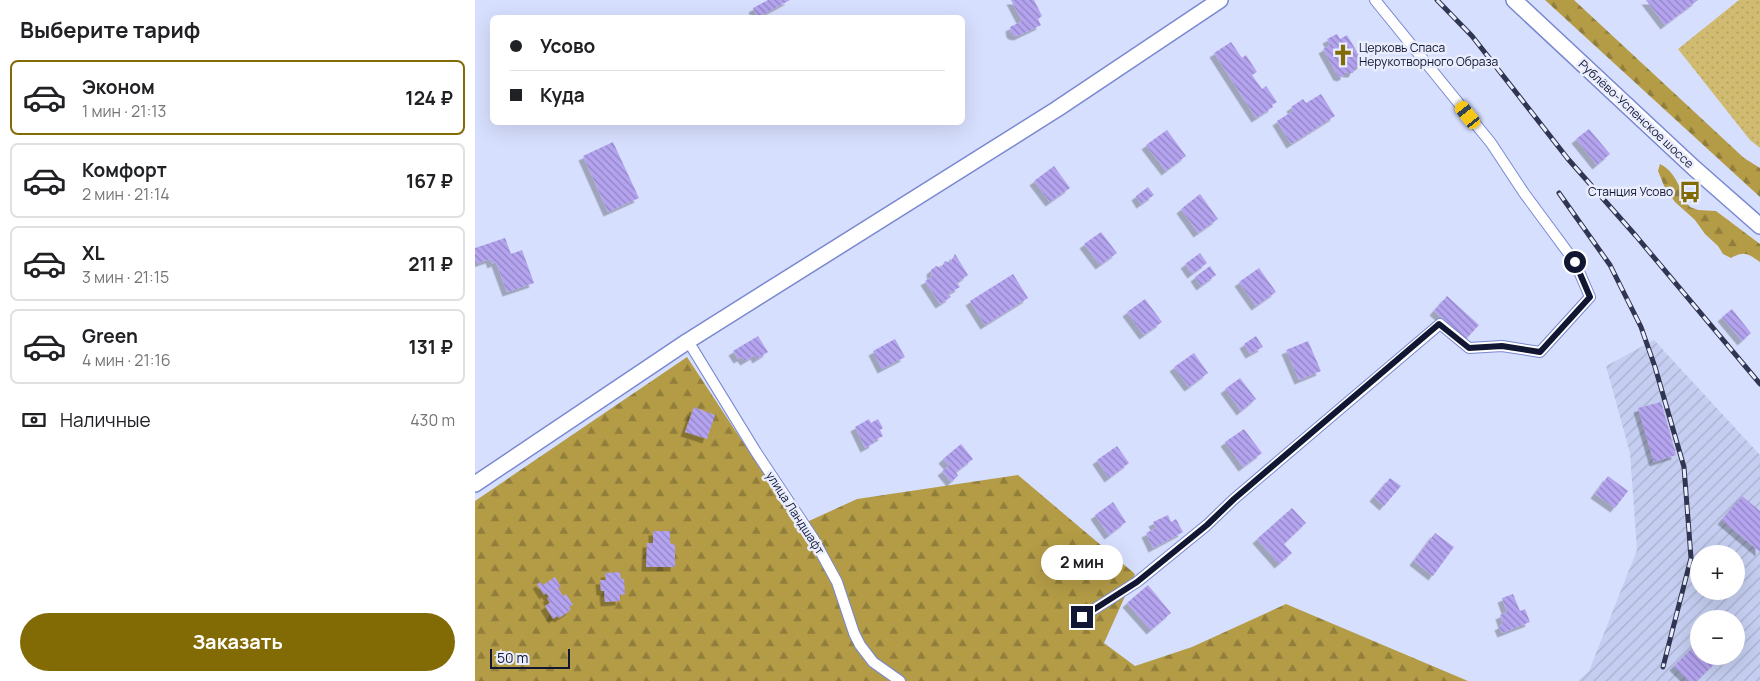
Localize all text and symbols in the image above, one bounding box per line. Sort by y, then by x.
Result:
text: Выберите тариф [20,15,200,45]
text: Усово [540,33,595,59]
place label: Церковь Спаса Нерукотворного Образа [1359,39,1498,70]
church icon: Церковь Спаса Нерукотворного Образа [1330,42,1356,68]
street label: Рублёво-Успенское шоссе [1575,56,1698,172]
text: Эконом [82,74,155,100]
icon: car [22,75,67,120]
text: Куда [540,82,585,108]
text: 124 ₽ [405,85,453,111]
car [1452,99,1483,131]
text: 1 мин · 21:13 [82,100,166,122]
text: Комфорт [82,157,167,183]
icon: car [22,158,67,203]
text: 167 ₽ [406,168,453,194]
bus stop icon: Станция Усово [1677,179,1703,205]
text: 2 мин · 21:14 [82,183,170,205]
place label: Станция Усово [1588,183,1673,200]
text: XL [82,240,105,266]
icon: car [22,241,67,286]
text: 211 ₽ [408,251,453,277]
route start [1564,251,1586,273]
text: 3 мин · 21:15 [82,266,169,288]
text: Green [82,323,138,349]
icon: car [22,324,67,369]
text: 131 ₽ [408,334,453,360]
text: 4 мин · 21:16 [82,349,171,371]
icon: cash [20,406,48,434]
text: Наличные [60,407,151,433]
text: 430 m [410,409,455,431]
street label: улица Ландшафт [762,468,829,558]
callout: 2 мин [1041,544,1123,580]
map controls [1690,545,1745,665]
button: + [1690,545,1745,600]
text: 2 мин [1060,551,1104,573]
route end [1071,606,1093,628]
button: − [1690,610,1745,665]
button: Заказать [20,613,455,671]
scale bar [490,646,570,669]
text: 50 m [497,648,528,667]

